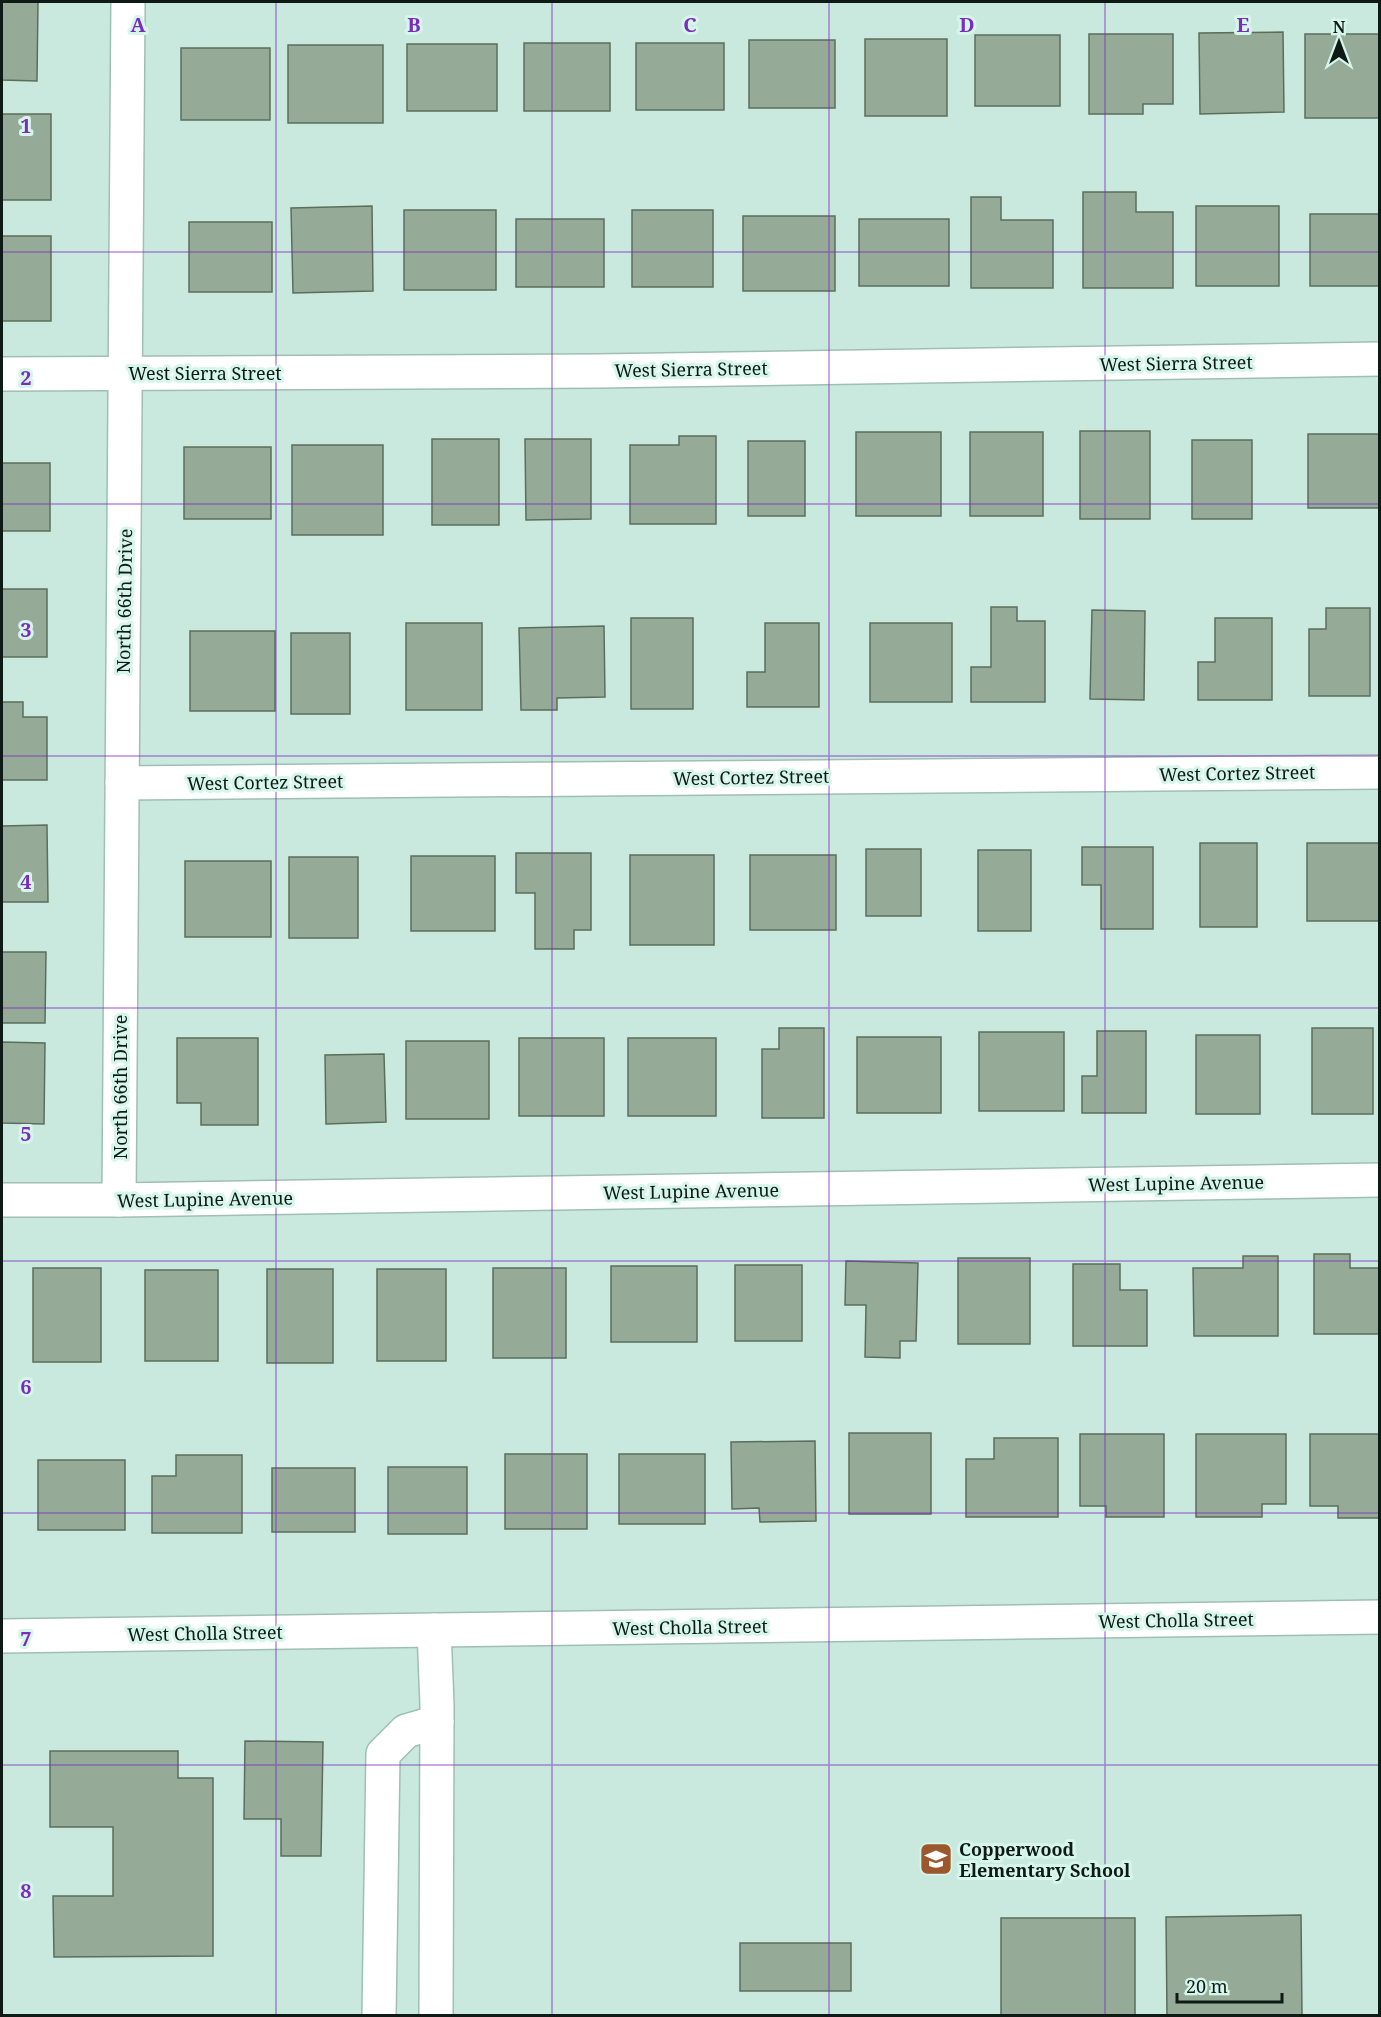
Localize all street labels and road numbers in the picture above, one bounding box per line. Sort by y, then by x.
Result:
street label: West Sierra Street [1099,350,1253,376]
street label: West Sierra Street [614,356,768,382]
street label: West Sierra Street [128,361,282,385]
street label: North 66th Drive [111,528,137,674]
street label: West Cortez Street [1159,760,1315,786]
street label: West Cortez Street [673,764,829,790]
street label: West Cortez Street [187,769,343,795]
street label: North 66th Drive [108,1015,132,1160]
street label: West Lupine Avenue [1088,1169,1264,1197]
street label: West Lupine Avenue [603,1177,779,1205]
street label: West Lupine Avenue [117,1185,293,1213]
street label: West Cholla Street [1098,1607,1254,1633]
street label: West Cholla Street [612,1614,768,1640]
street label: West Cholla Street [127,1620,283,1646]

